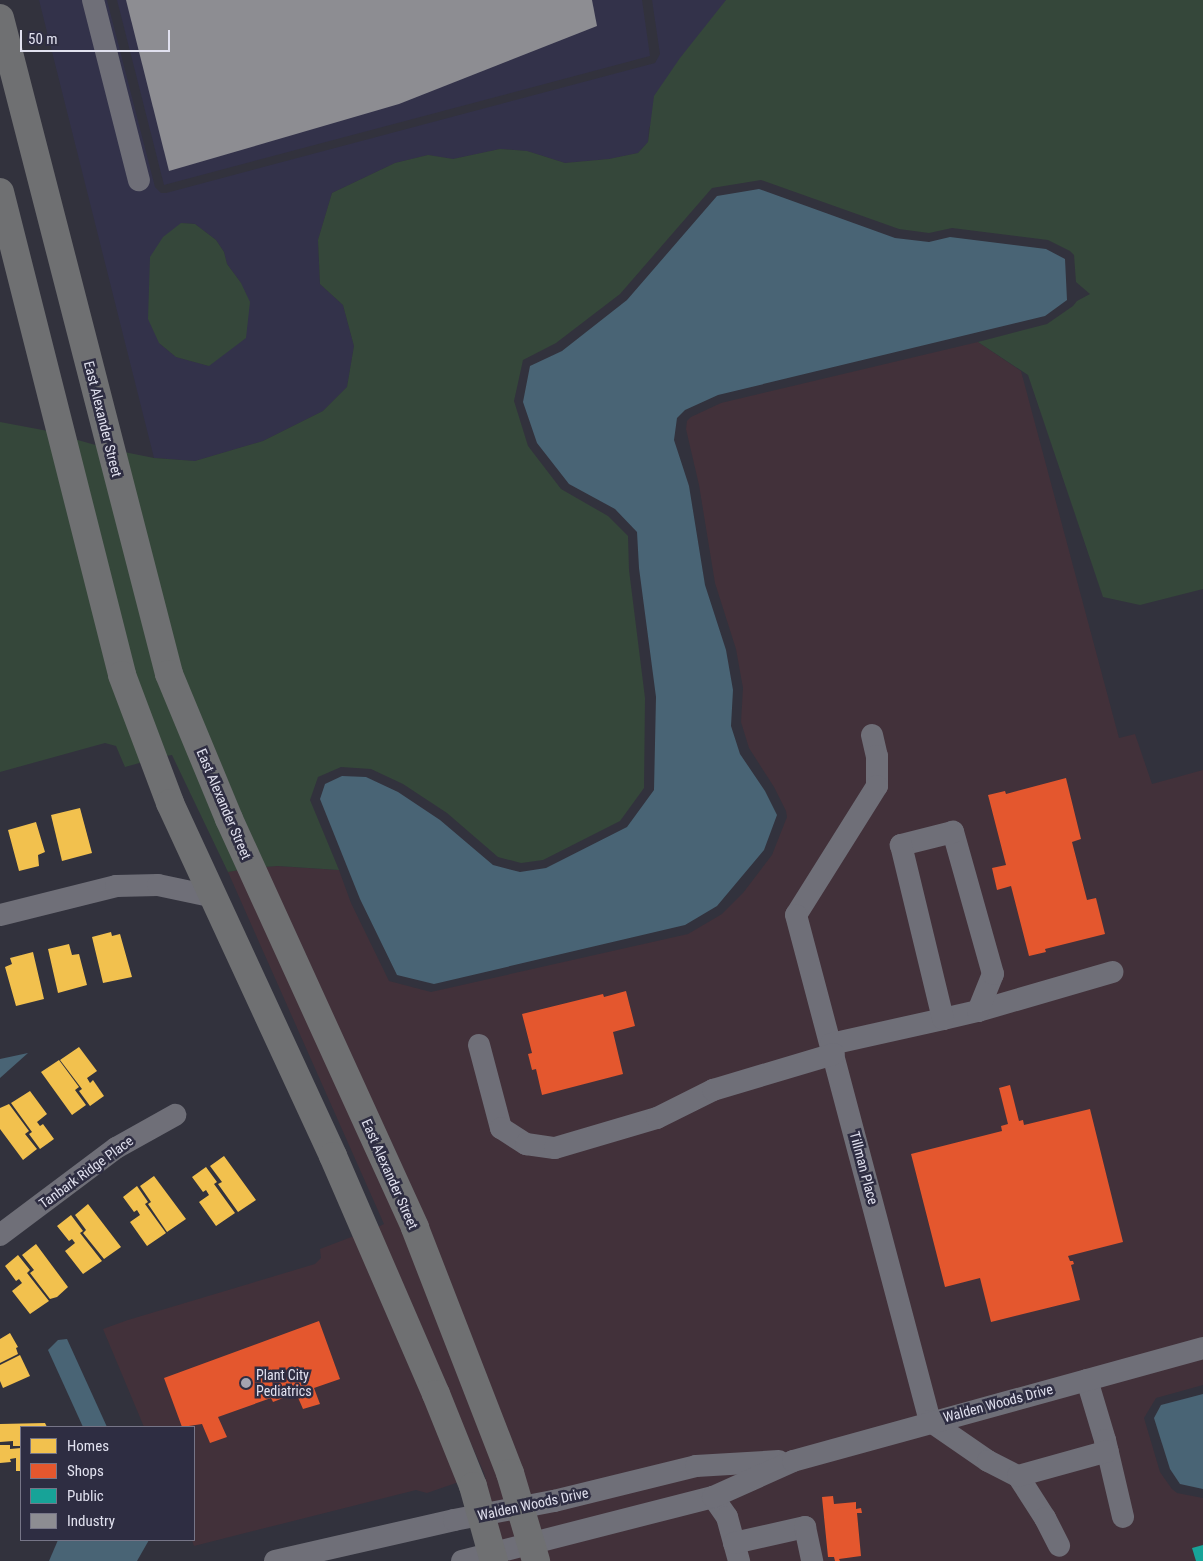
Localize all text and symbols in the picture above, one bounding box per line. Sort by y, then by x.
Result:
scale bar [22,20,172,52]
text: 50 m [28,30,58,48]
street label: East Alexander Street [80,359,126,479]
street label: East Alexander Street [193,746,255,862]
street label: East Alexander Street [358,1116,422,1232]
street label: Tillman Place [846,1130,882,1206]
street label: Tanbark Ridge Place [36,1132,136,1212]
place label: Plant City Pediatrics [256,1367,312,1400]
marker: Plant City Pediatrics [240,1377,252,1389]
street label: Walden Woods Drive [941,1380,1055,1426]
legend [20,1426,195,1541]
text: Homes [67,1437,109,1455]
text: Shops [67,1462,104,1480]
street label: Walden Woods Drive [476,1484,590,1524]
text: Public [67,1487,104,1505]
text: Industry [67,1512,115,1530]

